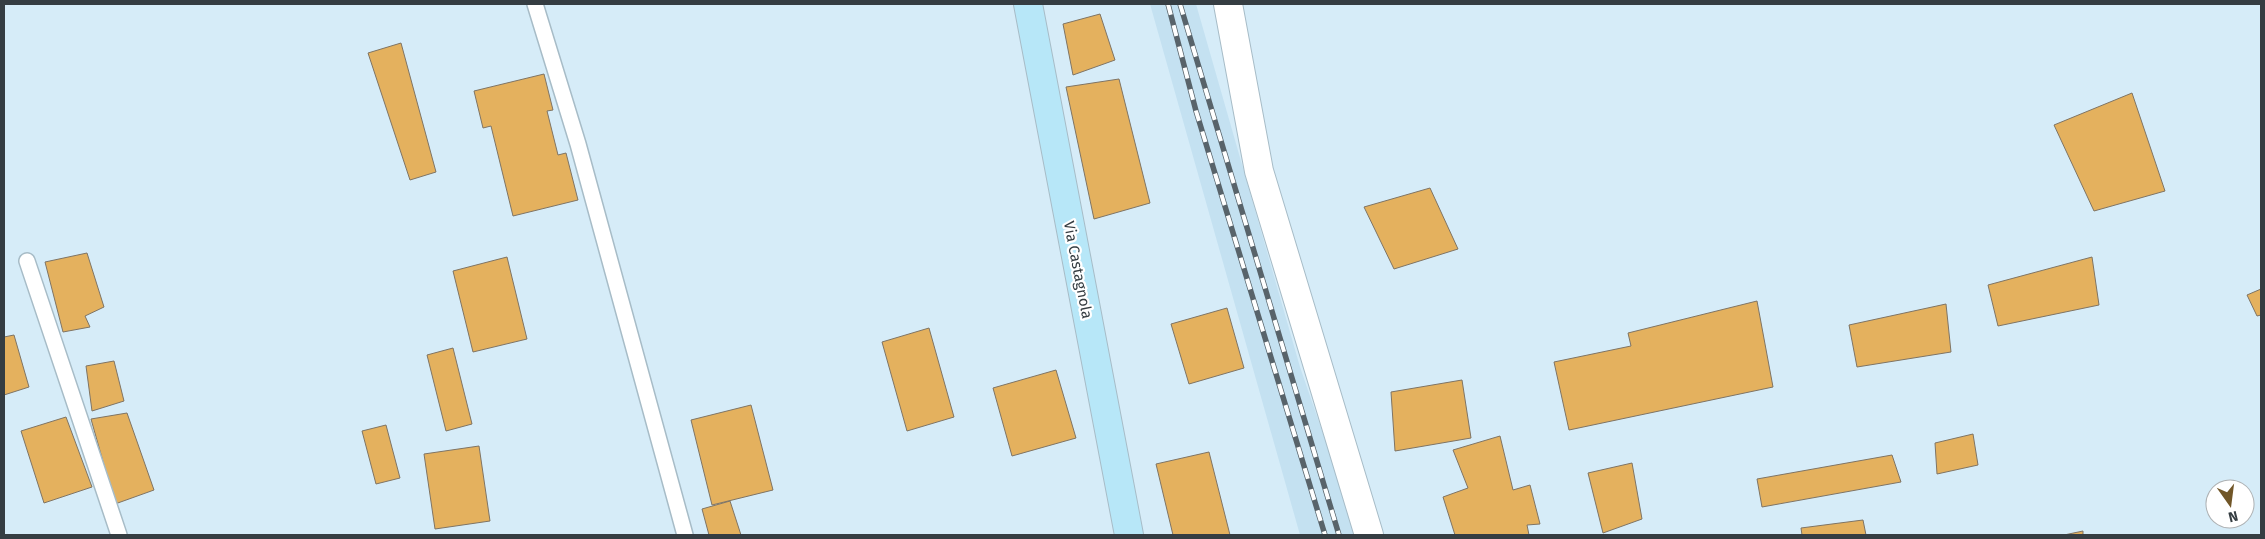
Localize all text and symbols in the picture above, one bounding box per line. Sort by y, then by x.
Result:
street label: Via Castagnola [1060,220,1096,320]
north arrow [2205,479,2255,529]
text: N [2226,507,2240,526]

